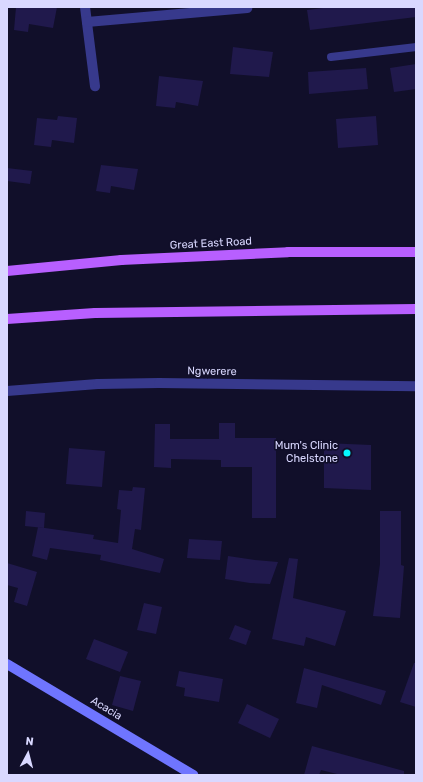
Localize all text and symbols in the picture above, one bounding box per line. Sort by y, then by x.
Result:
street label: Great East Road [170,235,252,253]
street label: Ngwerere [187,365,237,379]
place label: Mum's Clinic Chelstone [275,440,338,466]
marker: Mum's Clinic Chelstone [341,447,353,459]
street label: Acacia [88,695,124,723]
north arrow [8,734,48,774]
text: N [25,735,34,749]

